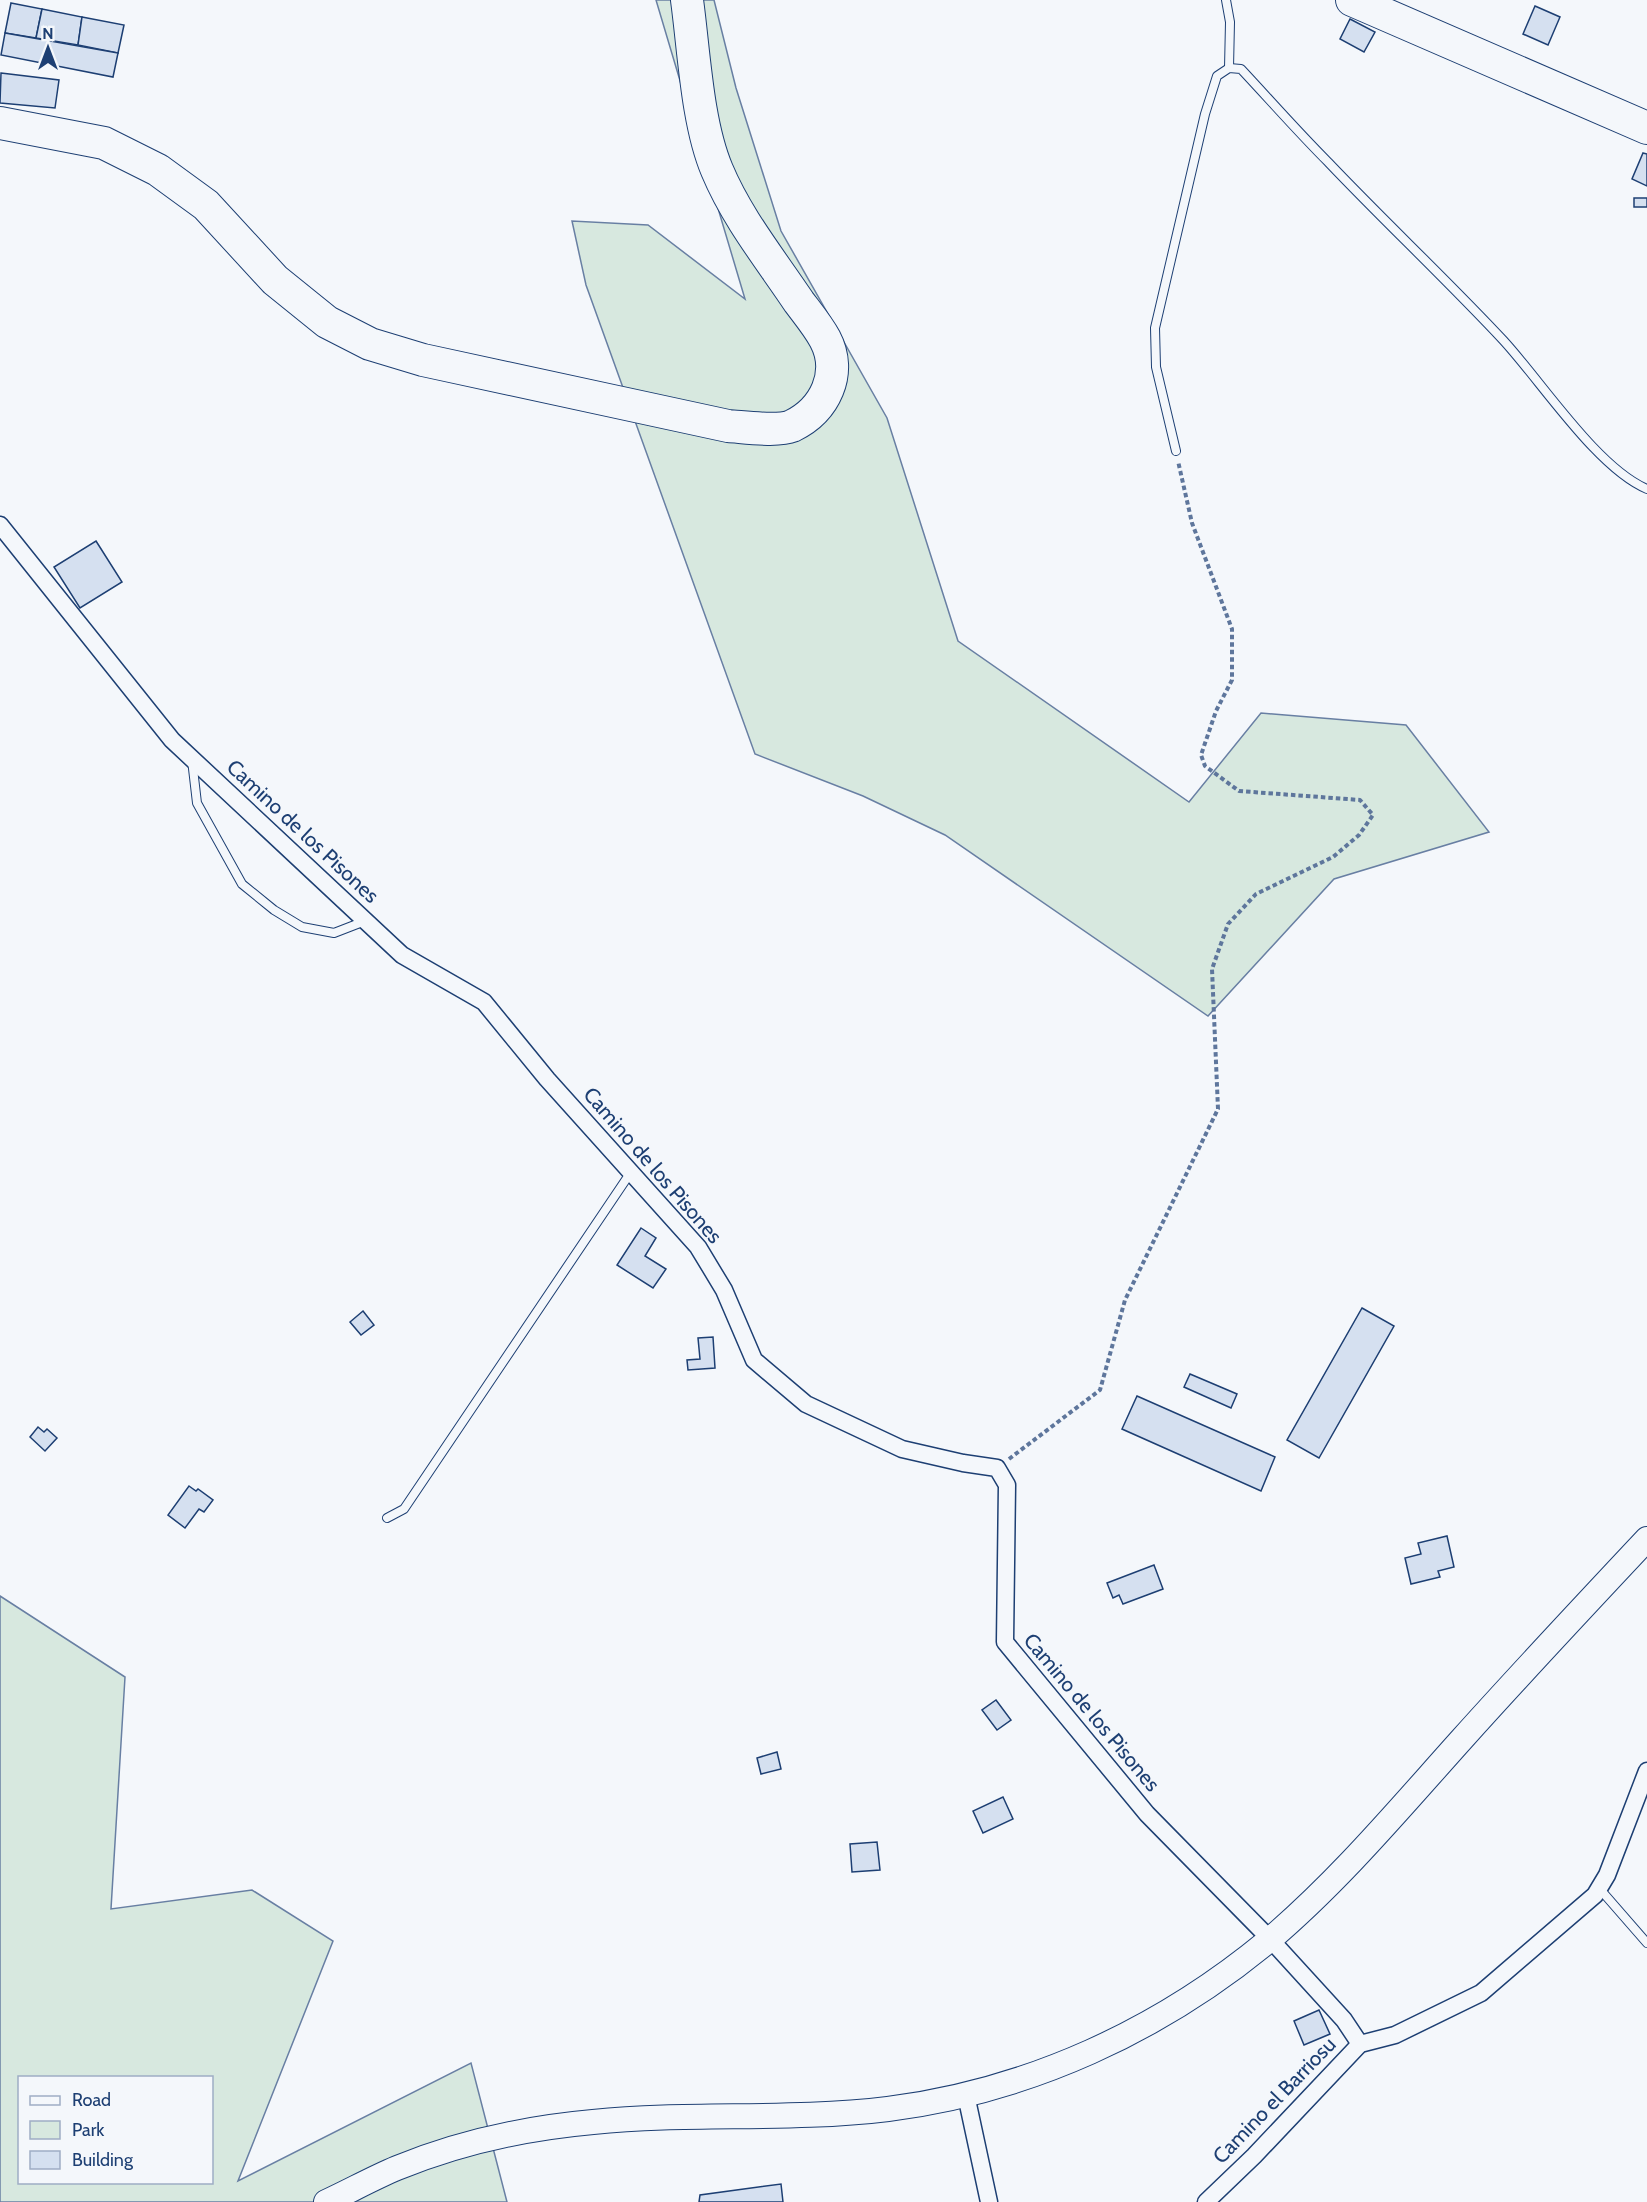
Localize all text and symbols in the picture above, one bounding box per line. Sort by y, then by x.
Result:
north arrow [18,18,78,78]
text: N [42,24,54,43]
street label: Camino de los Pisones [222,754,384,908]
street label: Camino de los Pisones [578,1082,728,1248]
street label: Camino de los Pisones [1019,1628,1166,1796]
street label: Camino el Barriosu [1207,2032,1341,2168]
legend [18,2076,213,2184]
text: Road [72,2089,111,2111]
text: Park [72,2119,105,2141]
text: Building [72,2149,134,2171]

